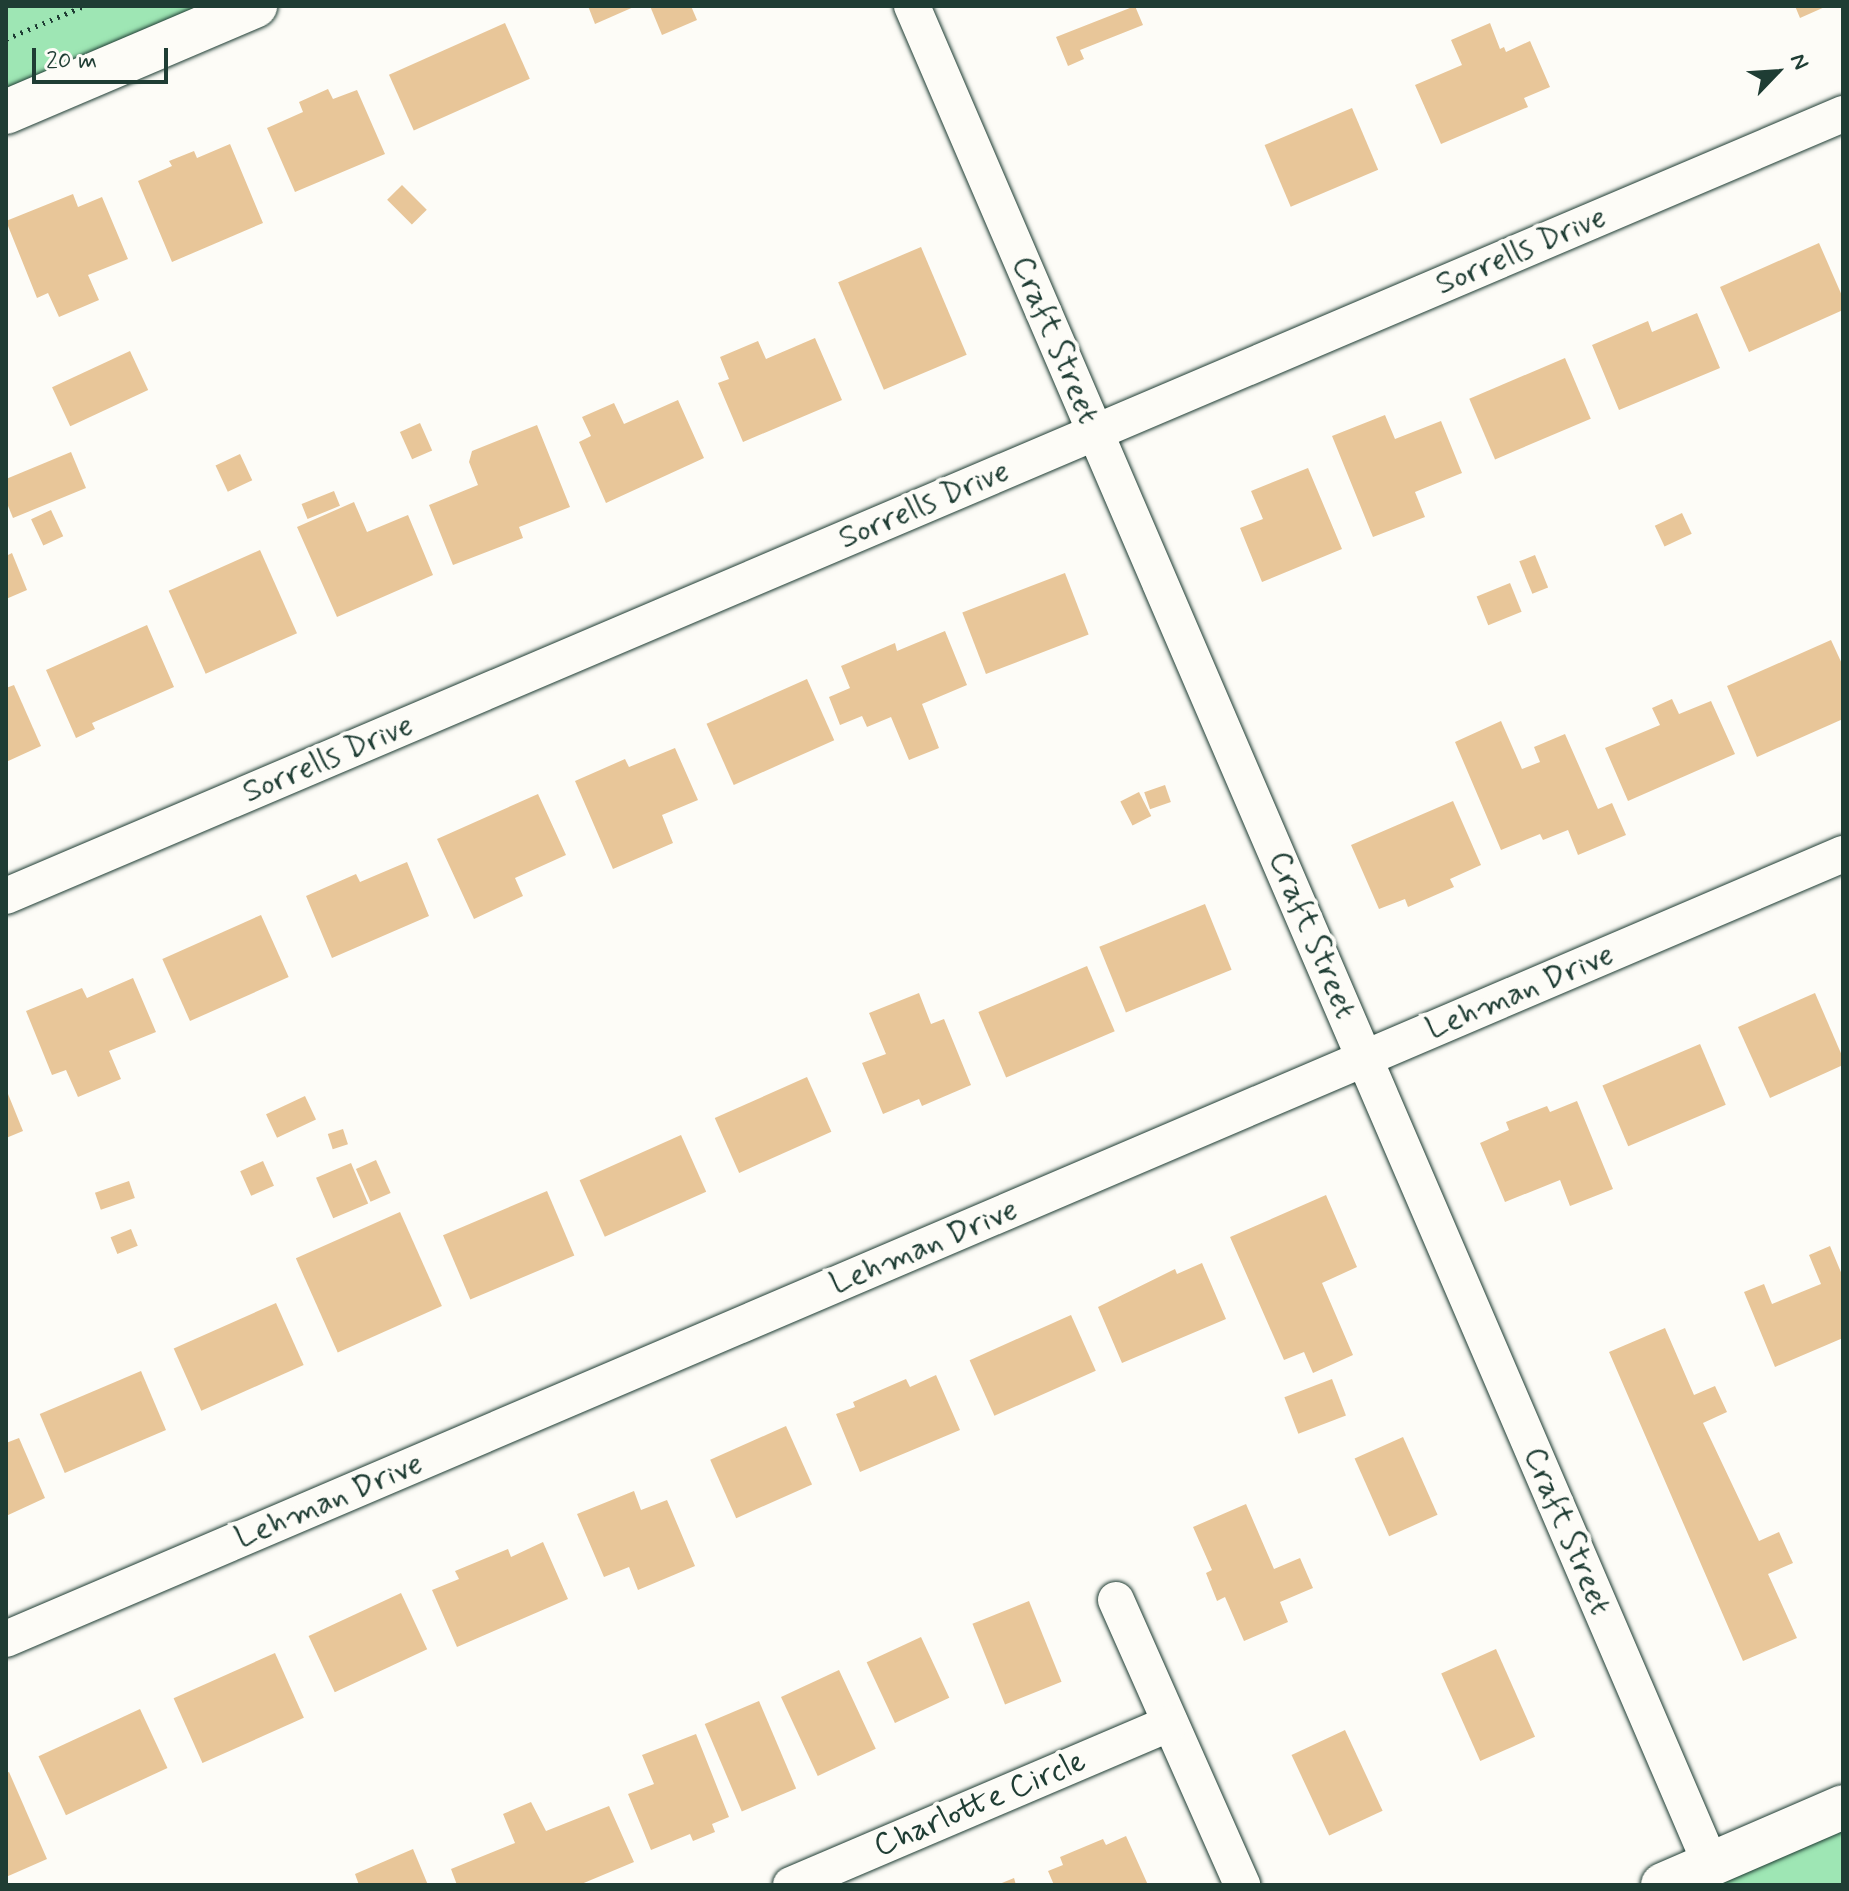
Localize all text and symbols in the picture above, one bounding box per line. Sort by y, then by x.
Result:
scale bar [36,32,172,82]
north arrow [1737,32,1817,112]
text: 20 m [46,46,97,77]
text: N [1783,49,1815,74]
street label: Sorrells Drive [1430,198,1612,304]
street label: Craft Street [1001,248,1109,432]
street label: Sorrells Drive [833,452,1015,558]
street label: Sorrells Drive [237,706,419,812]
street label: Craft Street [1258,843,1366,1027]
street label: Lehman Drive [1422,936,1618,1048]
street label: Lehman Drive [826,1191,1022,1303]
street label: Craft Street [1513,1439,1621,1623]
street label: Lehman Drive [231,1445,427,1557]
street label: Charlotte Circle [868,1742,1092,1866]

